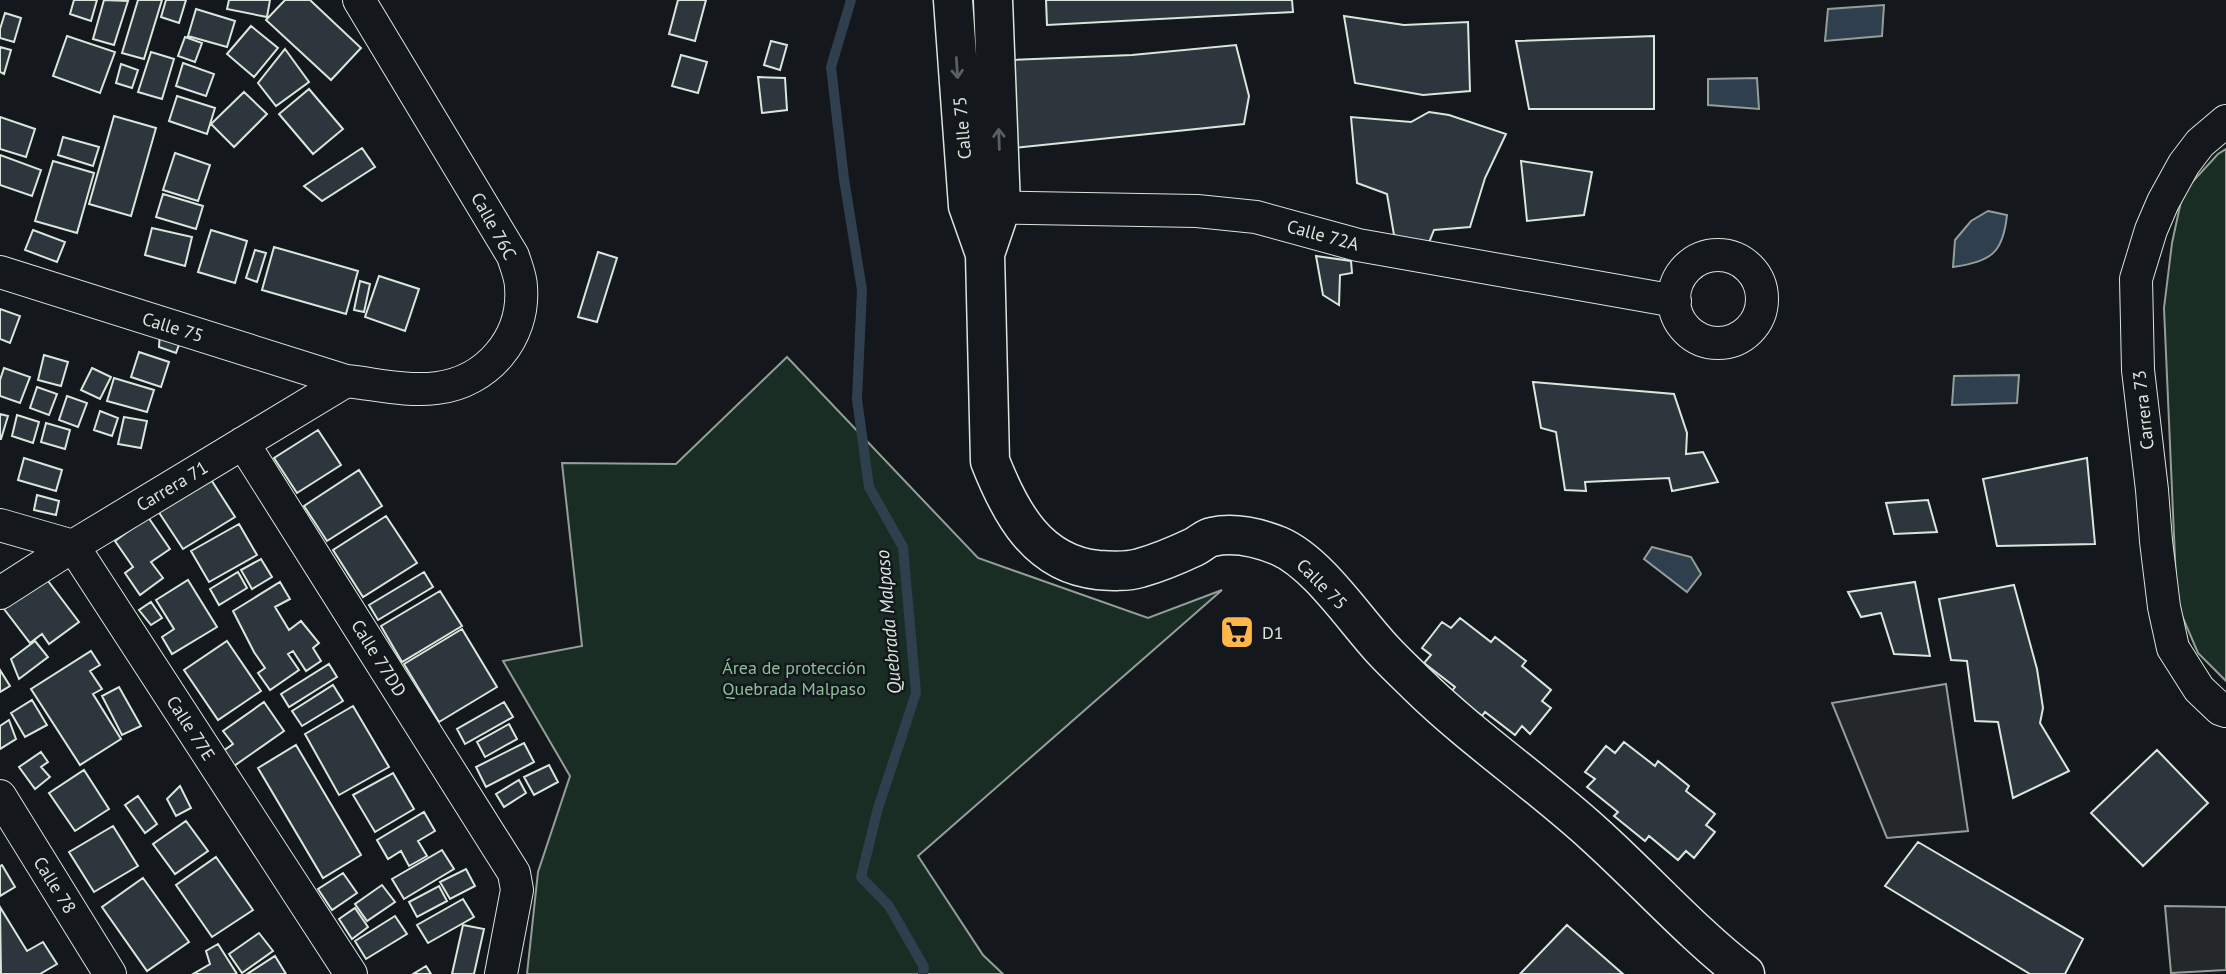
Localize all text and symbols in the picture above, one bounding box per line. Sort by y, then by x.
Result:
one-way arrow [951,56,964,79]
street label: Calle 75 [948,96,976,160]
one-way arrow [993,127,1006,150]
street label: Calle 76C [466,188,522,264]
street label: Calle 72A [1285,214,1362,256]
street label: Calle 75 [140,307,206,347]
street label: Carrera 73 [2127,369,2159,451]
street label: Carrera 71 [132,456,212,516]
water label: Quebrada Malpaso [870,549,906,695]
street label: Calle 75 [1292,554,1352,614]
supermarket icon: D1 [1218,613,1256,651]
street label: Calle 77DD [346,615,412,701]
place label: D1 [1262,621,1284,644]
park label: Área de protección Quebrada Malpaso [722,656,866,700]
street label: Calle 77E [162,691,220,765]
street label: Calle 78 [29,852,81,918]

